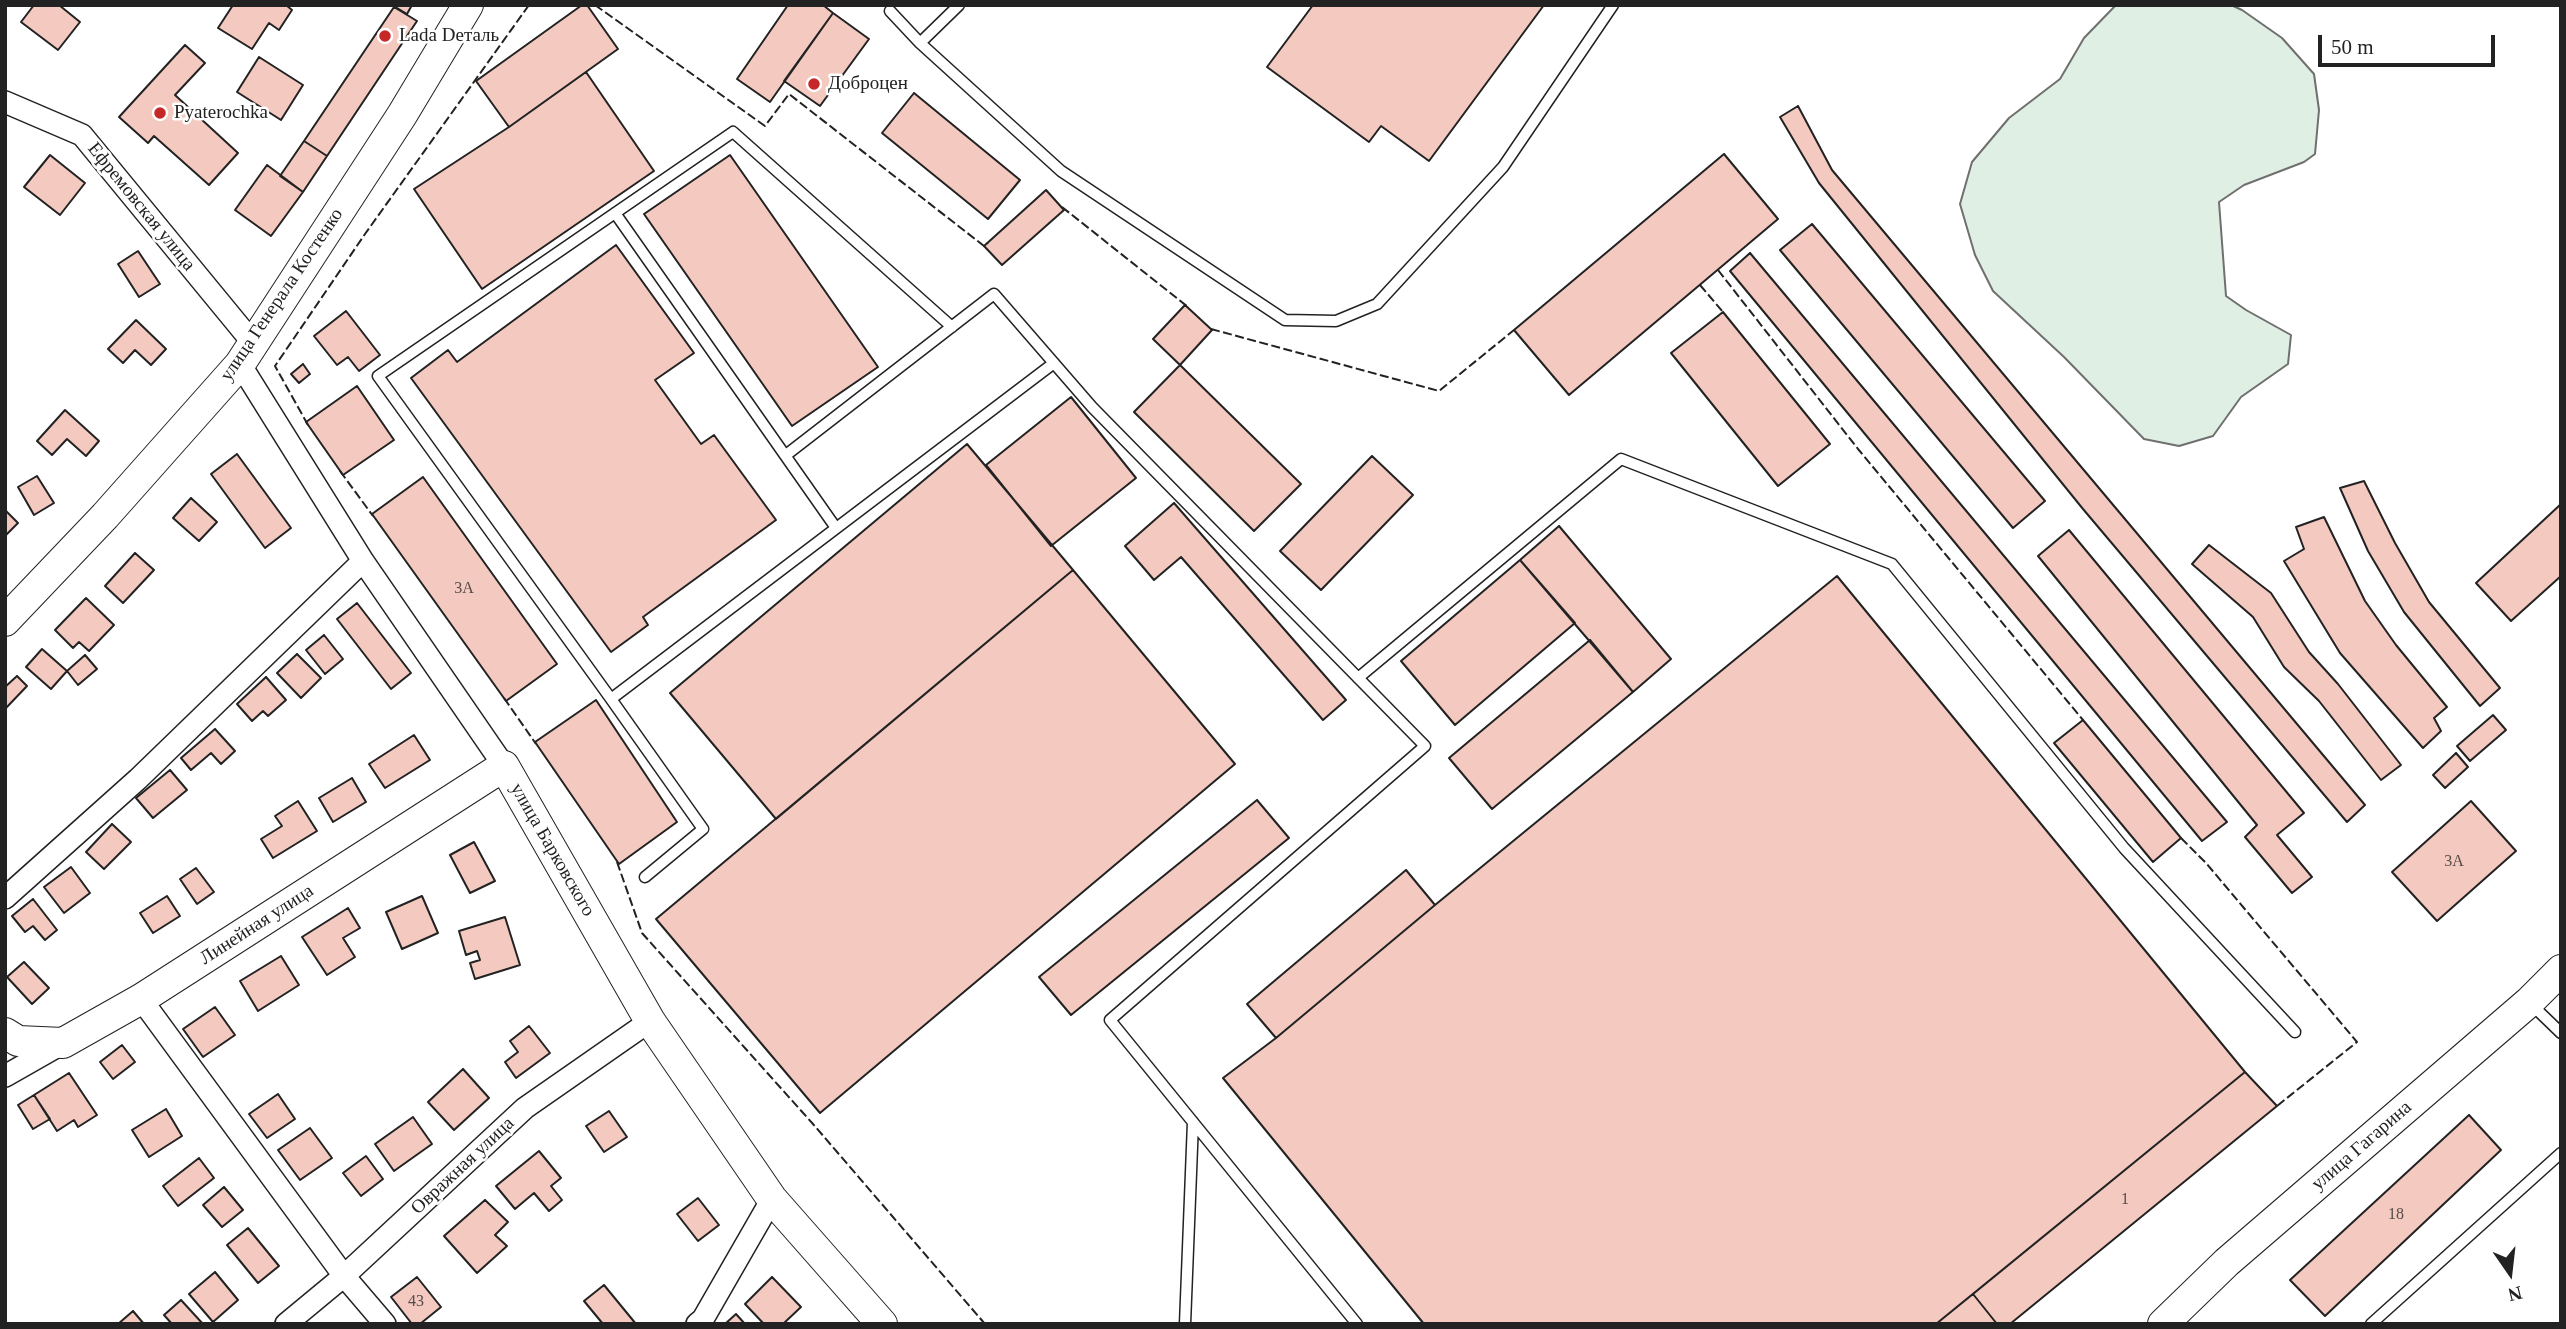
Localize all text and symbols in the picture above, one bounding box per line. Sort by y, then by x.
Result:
scale bar [2321,21,2498,65]
place label: Lada Dеталь [399,25,499,47]
marker: Lada Dеталь [377,28,393,44]
text: 50 m [2331,35,2374,59]
place label: Доброцен [828,73,908,95]
marker: Доброцен [806,76,822,92]
place label: Pyaterochka [174,102,268,124]
marker: Pyaterochka [152,105,168,121]
street label: Ефремовская улица [82,138,200,276]
street label: улица Генерала Костенко [216,204,348,386]
house number: 3А [454,579,474,599]
street label: улица Барковского [505,779,599,921]
house number: 3А [2444,852,2464,872]
street label: Линейная улица [196,880,318,970]
street label: улица Гагарина [2307,1096,2417,1196]
street label: Овражная улица [407,1112,519,1220]
house number: 1 [2121,1190,2129,1210]
house number: 18 [2388,1205,2404,1225]
north arrow [2475,1238,2545,1308]
text: N [2506,1282,2524,1306]
house number: 43 [408,1292,424,1312]

